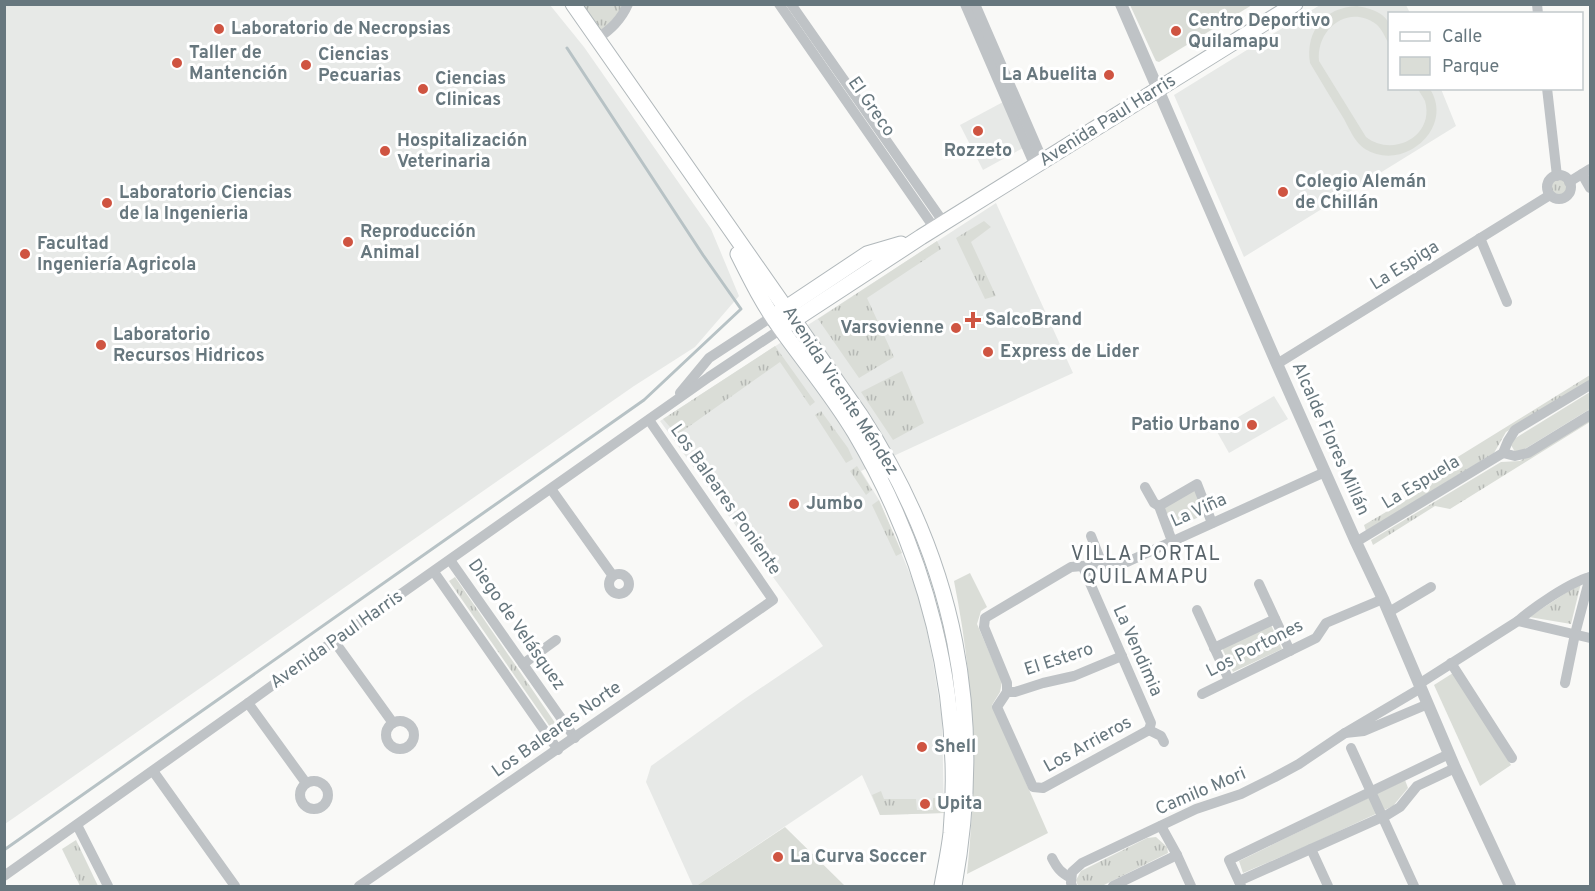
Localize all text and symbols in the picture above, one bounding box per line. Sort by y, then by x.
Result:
place label: Centro Deportivo Quilamapu [1188,10,1331,54]
legend [1388,12,1583,90]
place label: Laboratorio de Necropsias [231,18,451,41]
marker: Laboratorio de Necropsias [212,22,226,36]
marker: Centro Deportivo Quilamapu [1169,24,1183,38]
text: Calle [1442,26,1482,49]
place label: Taller de Mantención [189,42,288,86]
place label: Ciencias Pecuarias [318,44,401,88]
marker: Taller de Mantención [170,56,184,70]
text: Parque [1442,56,1499,79]
marker: Ciencias Pecuarias [299,58,313,72]
place label: La Abuelita [1002,64,1097,87]
place label: Ciencias Clinicas [435,68,506,112]
marker: La Abuelita [1102,68,1116,82]
street label: Avenida Paul Harris [1035,70,1181,172]
street label: El Greco [842,73,900,141]
marker: Ciencias Clinicas [416,82,430,96]
marker: Rozzeto [971,124,985,138]
place label: Hospitalización Veterinaria [397,130,527,174]
place label: Rozzeto [944,140,1012,163]
marker: Hospitalización Veterinaria [378,144,392,158]
place label: Colegio Alemán de Chillán [1295,171,1426,215]
place label: Laboratorio Ciencias de la Ingenieria [119,182,292,226]
marker: Colegio Alemán de Chillán [1276,185,1290,199]
marker: Laboratorio Ciencias de la Ingenieria [100,196,114,210]
place label: Reproducción Animal [360,221,476,265]
place label: Facultad Ingeniería Agricola [37,233,196,277]
marker: Reproducción Animal [341,235,355,249]
street label: La Espiga [1366,236,1444,296]
marker: Facultad Ingeniería Agricola [18,247,32,261]
street label: Avenida Vicente Méndez [777,302,903,480]
place label: SalcoBrand [985,309,1082,332]
marker: SalcoBrand [966,313,980,327]
place label: Varsovienne [840,317,944,340]
marker: Varsovienne [949,321,963,335]
place label: Laboratorio Recursos Hidricos [113,324,265,368]
marker: Laboratorio Recursos Hidricos [94,338,108,352]
place label: Express de Lider [1000,341,1140,364]
marker: Express de Lider [981,345,995,359]
street label: Alcalde Flores Millán [1286,359,1374,519]
place label: Patio Urbano [1131,414,1240,437]
marker: Patio Urbano [1245,418,1259,432]
street label: Los Baleares Poniente [664,420,786,580]
street label: La Espuela [1378,451,1464,515]
street label: La Viña [1167,489,1231,533]
place label: Jumbo [806,493,863,516]
marker: Jumbo [787,497,801,511]
district label: VILLA PORTAL QUILAMAPU [1071,542,1221,591]
street label: Diego de Velásquez [462,555,570,695]
street label: Avenida Paul Harris [266,586,408,694]
street label: La Vendimia [1107,602,1167,700]
street label: Los Portones [1202,615,1308,683]
street label: El Estero [1021,638,1097,682]
street label: Los Baleares Norte [488,677,626,783]
street label: Los Arrieros [1040,711,1136,779]
place label: Shell [934,736,976,759]
marker: Shell [915,740,929,754]
street label: Camilo Mori [1152,763,1250,821]
place label: Upita [937,793,982,816]
marker: Upita [918,797,932,811]
place label: La Curva Soccer [790,846,927,869]
marker: La Curva Soccer [771,850,785,864]

